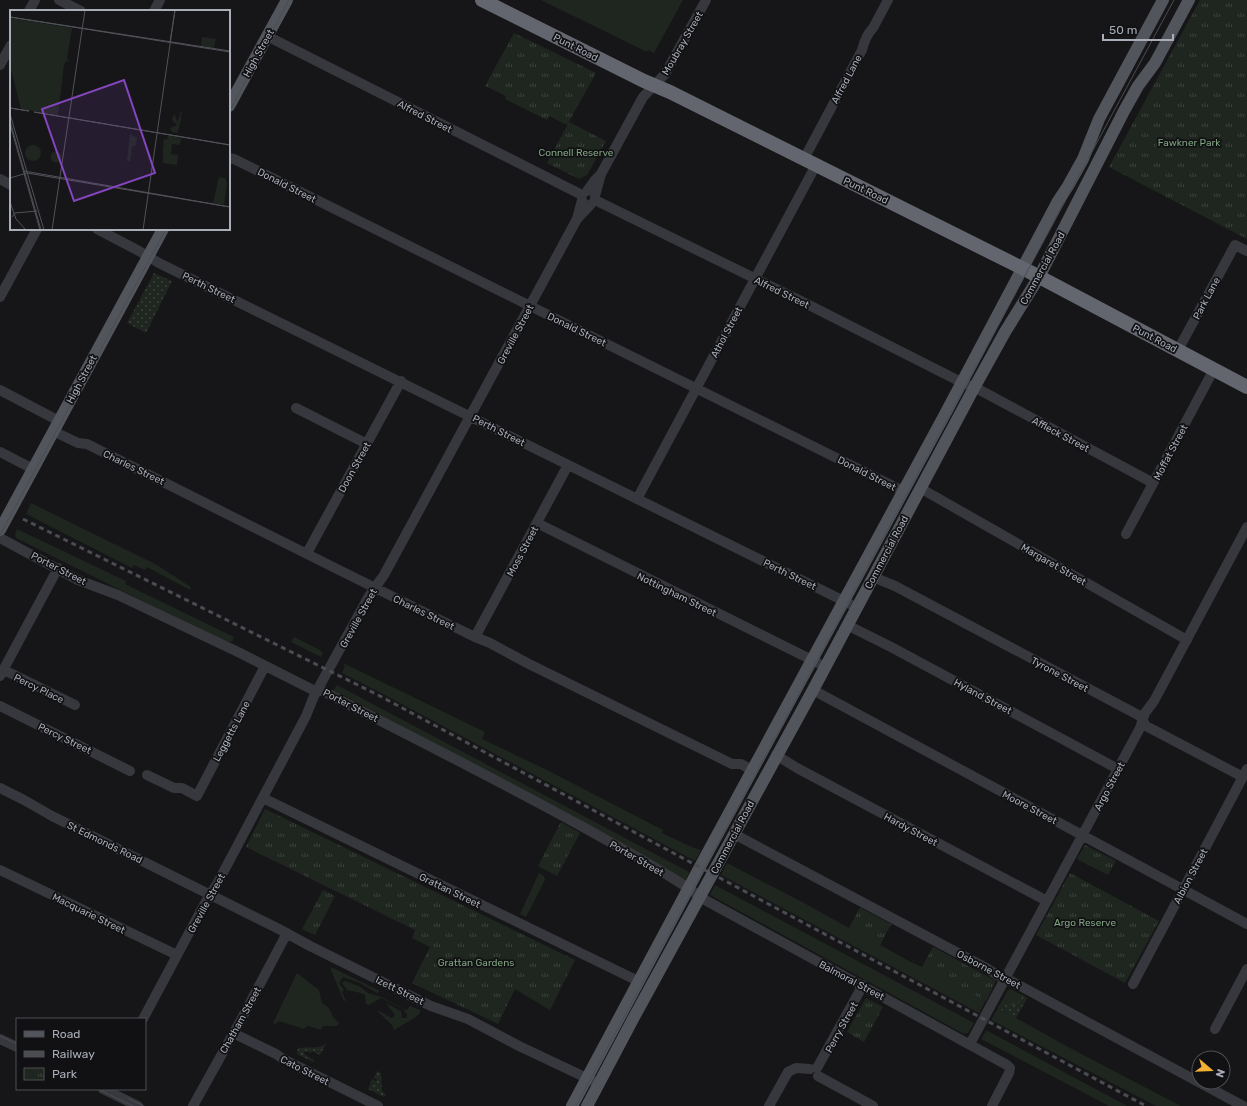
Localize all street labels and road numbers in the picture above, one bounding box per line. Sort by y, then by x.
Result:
street label: Moubray Street [660,10,706,77]
street label: High Street [241,27,277,80]
street label: Punt Road [551,32,600,64]
street label: Alfred Lane [829,53,865,106]
street label: Alfred Street [395,98,454,136]
street label: Donald Street [255,166,318,206]
street label: Punt Road [841,175,890,207]
street label: Commercial Road [1018,230,1068,307]
street label: Perth Street [180,270,237,306]
street label: Alfred Street [752,274,811,311]
street label: Park Lane [1191,275,1223,322]
street label: Greville Street [495,303,537,366]
street label: Athol Street [708,305,745,360]
street label: Donald Street [545,310,608,349]
street label: Punt Road [1130,322,1179,356]
street label: High Street [64,353,100,406]
street label: Perth Street [470,413,527,449]
street label: Affleck Street [1030,415,1091,455]
street label: Moffat Street [1151,423,1191,482]
street label: Doon Street [336,440,374,495]
street label: Charles Street [101,448,166,488]
street label: Donald Street [835,454,898,494]
street label: Commercial Road [862,514,911,591]
street label: Moss Street [505,524,541,579]
street label: Margaret Street [1019,541,1088,588]
street label: Porter Street [29,550,88,588]
street label: Perth Street [761,557,818,593]
street label: Nottingham Street [635,570,718,619]
street label: Greville Street [338,587,380,650]
street label: Charles Street [391,593,456,633]
street label: Tyrone Street [1029,655,1090,695]
street label: Percy Place [12,672,66,706]
street label: Hyland Street [951,677,1014,717]
street label: Porter Street [321,687,380,725]
street label: Leggetts Lane [211,699,253,764]
street label: Percy Street [36,721,93,757]
street label: Argo Street [1092,760,1128,813]
street label: Moore Street [1000,788,1059,827]
street label: Commercial Road [708,799,757,876]
street label: Hardy Street [882,811,939,849]
street label: St Edmonds Road [65,819,144,866]
street label: Porter Street [607,839,666,879]
street label: Albion Street [1171,847,1210,906]
street label: Grattan Street [417,871,482,911]
street label: Greville Street [186,872,228,935]
street label: Macquarie Street [50,891,127,937]
street label: Osborne Street [955,948,1022,992]
street label: Balmoral Street [817,959,886,1003]
street label: Izett Street [373,974,426,1008]
street label: Chatham Street [218,985,264,1056]
street label: Perry Street [823,1000,861,1055]
street label: Cato Street [278,1053,331,1088]

